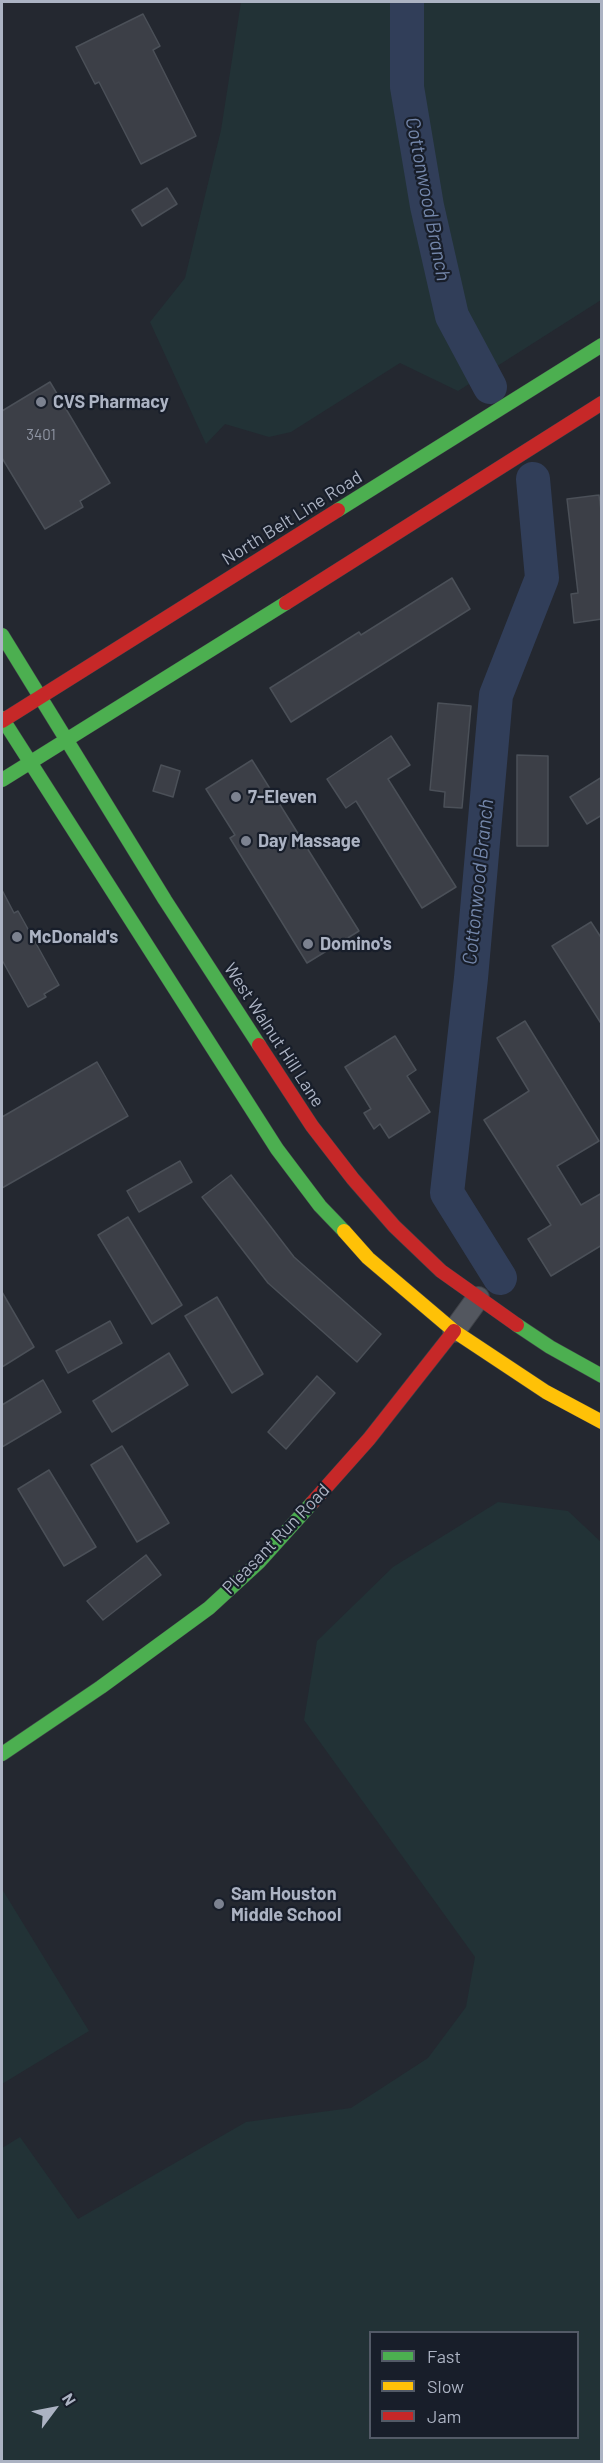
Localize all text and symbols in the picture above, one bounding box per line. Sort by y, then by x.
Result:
water label: Cottonwood Branch [400,115,456,283]
place label: CVS Pharmacy [53,391,169,413]
marker: CVS Pharmacy [34,395,48,409]
house number: 3401 [26,426,56,444]
street label: North Belt Line Road [218,466,366,570]
place label: 7-Eleven [248,786,317,808]
marker: 7-Eleven [229,790,243,804]
water label: Cottonwood Branch [457,798,499,966]
place label: Day Massage [258,830,361,852]
marker: Day Massage [239,834,253,848]
place label: McDonald's [29,926,118,948]
marker: McDonald's [10,930,24,944]
place label: Domino's [320,933,392,955]
marker: Domino's [301,937,315,951]
street label: West Walnut Hill Lane [219,959,329,1111]
street label: Pleasant Run Road [218,1479,334,1599]
place label: Sam Houston Middle School [231,1883,341,1926]
marker: Sam Houston Middle School [212,1897,226,1911]
legend [369,2331,579,2439]
text: Fast [427,2345,461,2367]
text: Slow [427,2375,464,2397]
north arrow [24,2379,84,2439]
text: N [59,2390,81,2409]
text: Jam [427,2405,461,2427]

